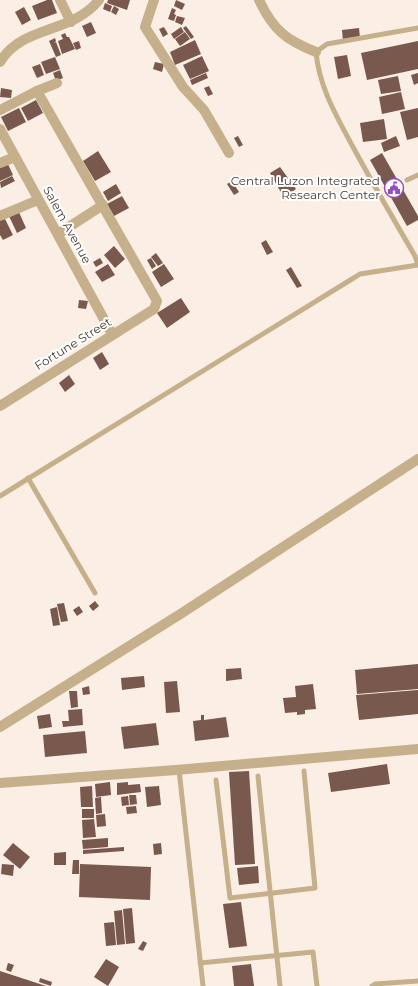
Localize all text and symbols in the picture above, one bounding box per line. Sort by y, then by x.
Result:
place label: Central Luzon Integrated Research Center [231,173,380,202]
public building icon: Central Luzon Integrated Research Center [383,177,405,199]
street label: Salem Avenue [40,183,95,266]
street label: Fortune Street [32,314,114,373]

